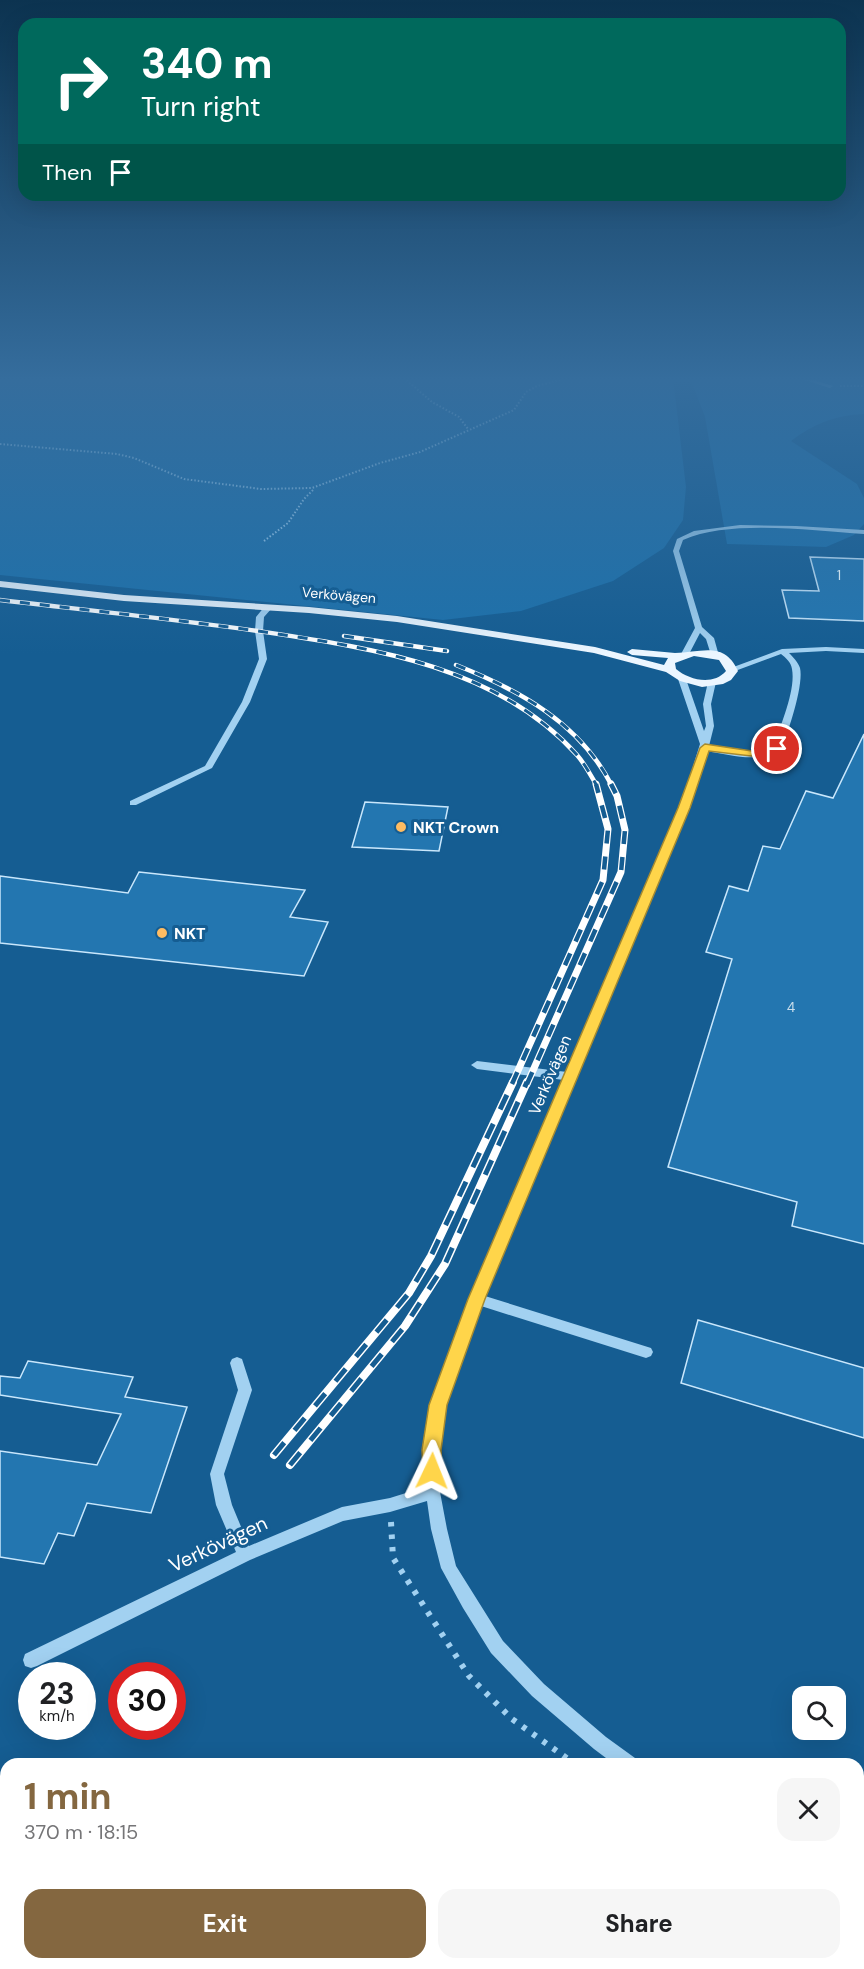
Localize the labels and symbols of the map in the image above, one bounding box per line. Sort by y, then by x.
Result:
house number: 1 [837,566,841,584]
street label: Verkövägen [301,583,377,607]
pin [751,723,802,774]
place label: NKT Crown [413,817,499,838]
marker: NKT Crown [394,820,408,834]
place label: NKT [174,923,206,944]
marker: NKT [155,926,169,940]
house number: 4 [787,998,796,1016]
street label: Verkövägen [524,1032,576,1118]
position arrow [400,1439,464,1503]
street label: Verkövägen [164,1510,272,1578]
speed limit sign: 30 [108,1662,186,1740]

